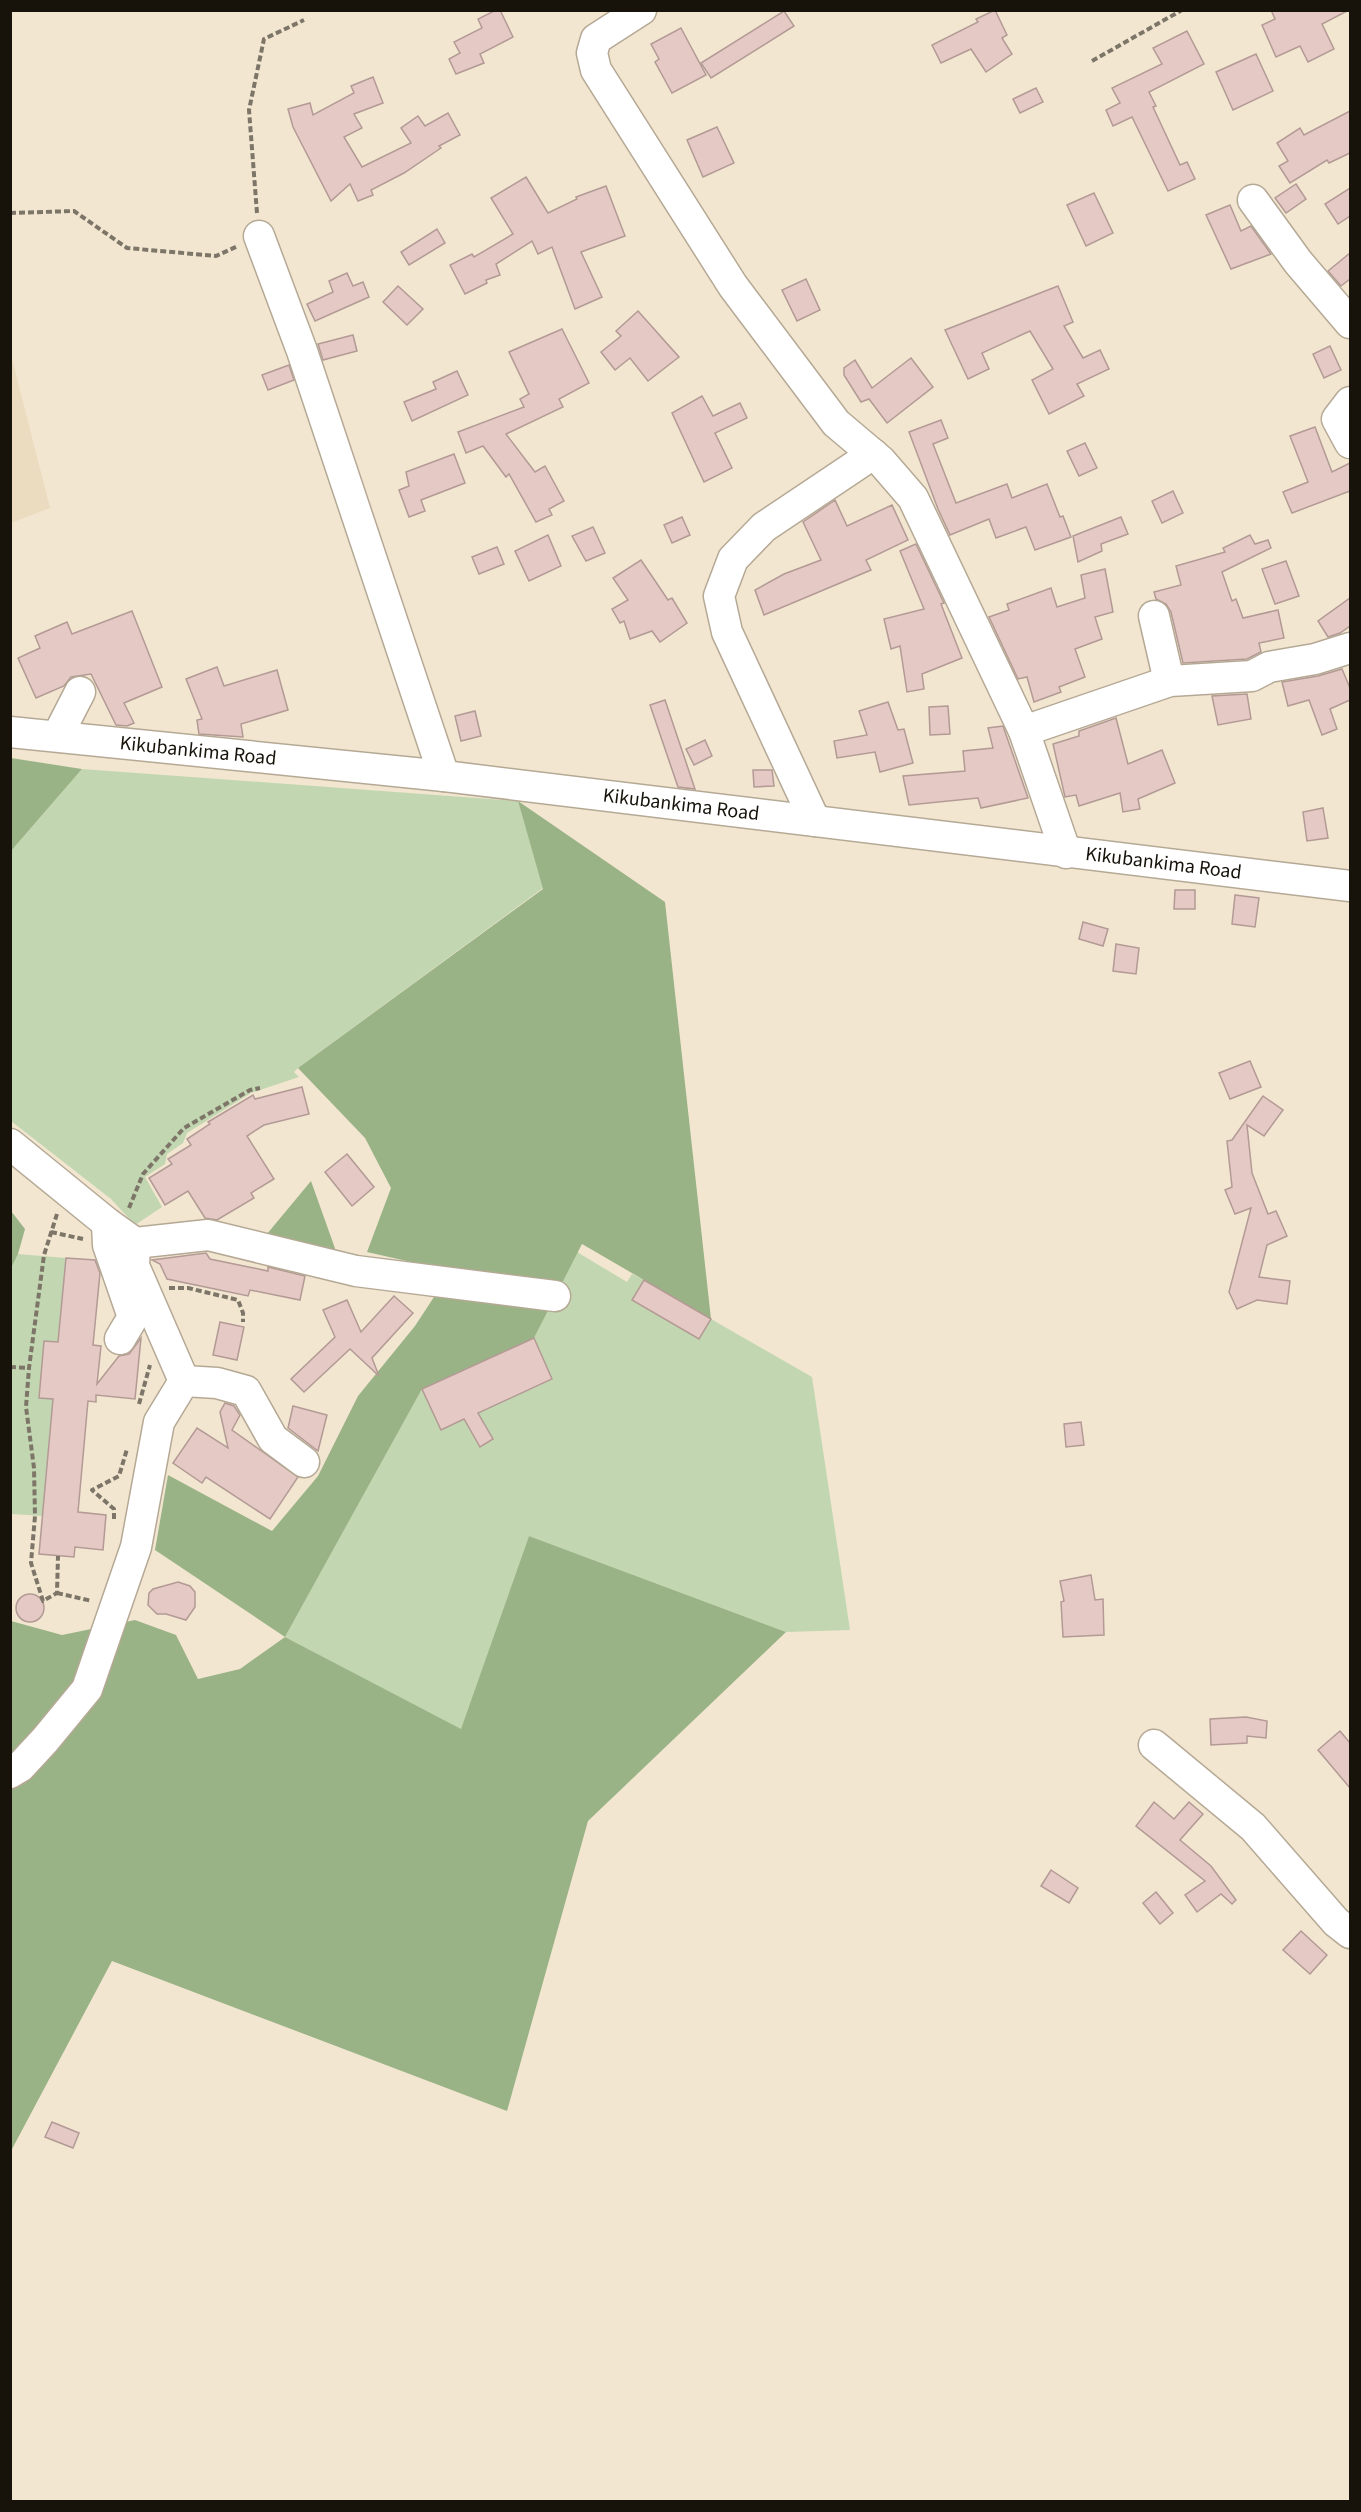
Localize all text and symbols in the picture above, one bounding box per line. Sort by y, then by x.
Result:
street label: Kikubankima Road [118,729,278,773]
street label: Kikubankima Road [601,781,761,828]
street label: Kikubankima Road [1084,840,1243,887]

